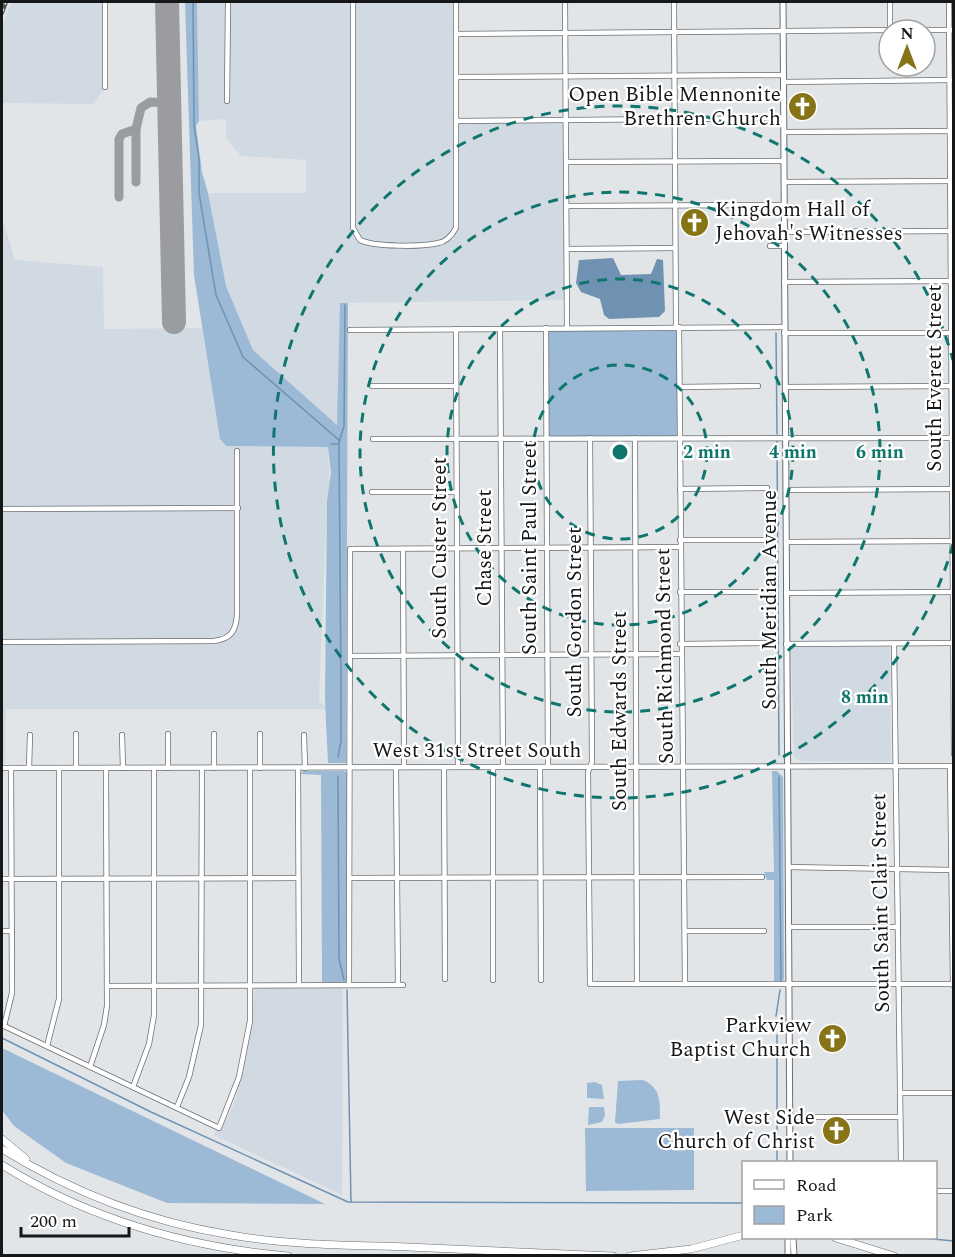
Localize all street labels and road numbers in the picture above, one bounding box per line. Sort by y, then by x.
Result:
street label: South Everett Street [919,284,951,472]
street label: South Saint Paul Street [514,441,546,655]
street label: South Custer Street [424,457,456,639]
street label: Chase Street [469,489,501,607]
street label: South Meridian Avenue [754,490,786,710]
street label: South Gordon Street [559,526,591,718]
street label: South Richmond Street [647,548,683,764]
street label: South Edwards Street [604,611,636,811]
street label: West 31st Street South [372,735,582,767]
street label: South Saint Clair Street [863,793,899,1013]

